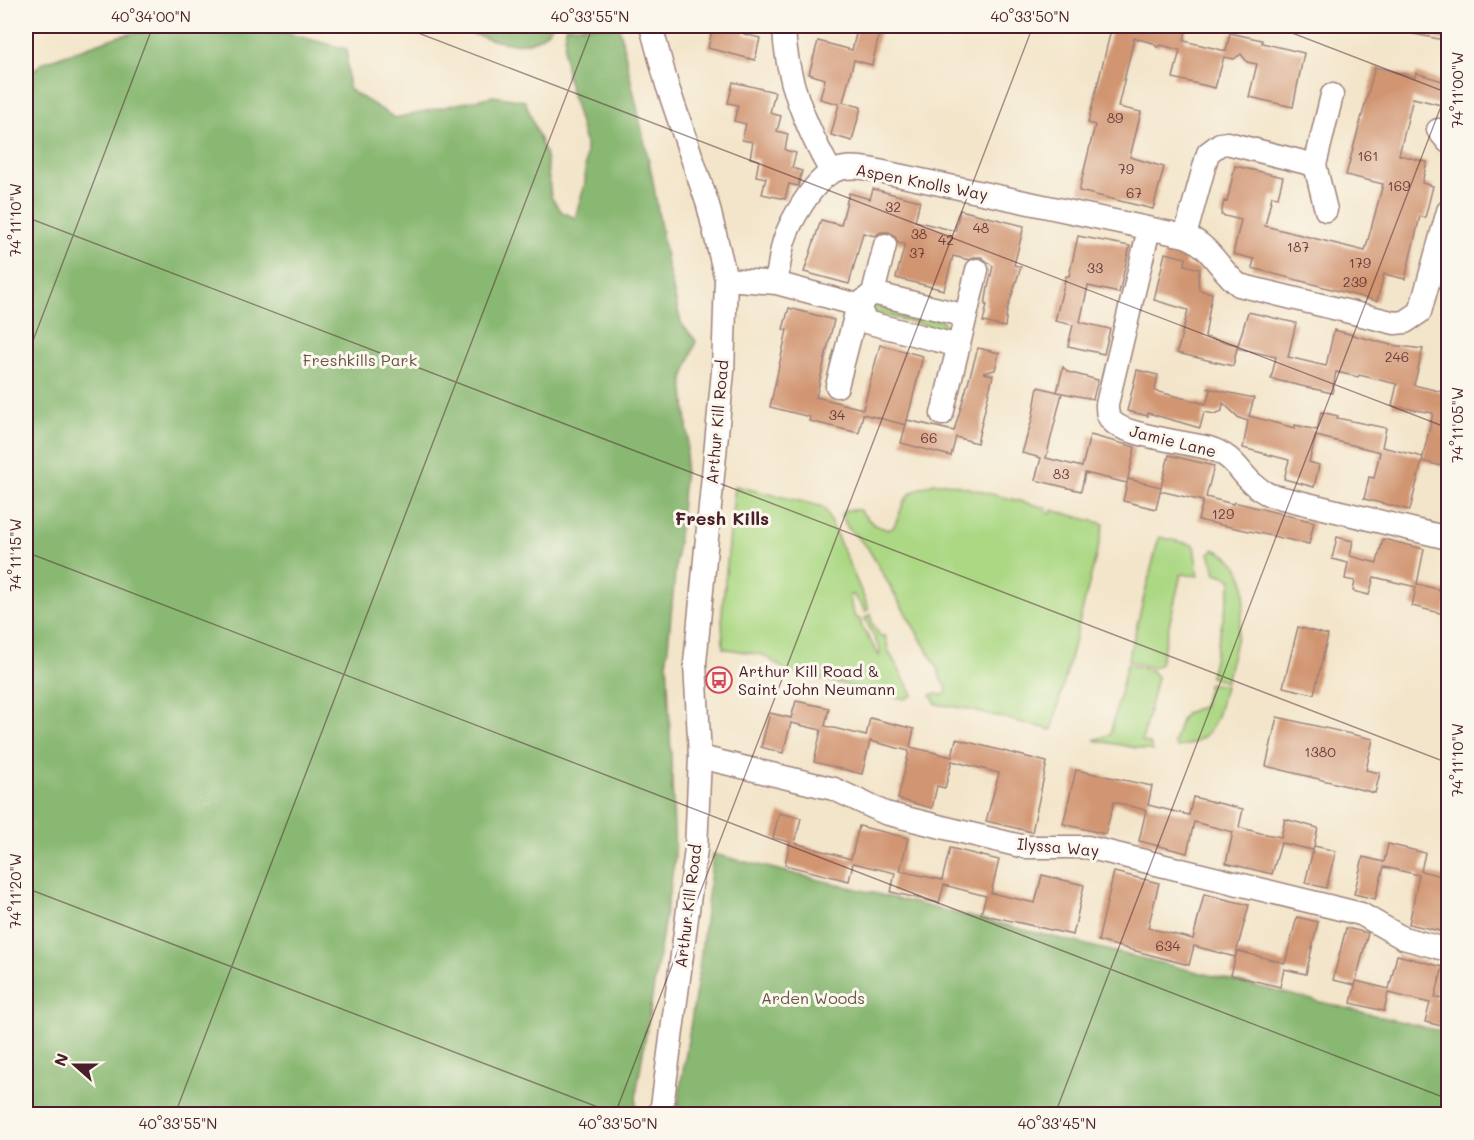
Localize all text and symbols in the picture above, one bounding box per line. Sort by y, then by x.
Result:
text: 40°34'00"N [111,6,191,26]
text: 40°33'55"N [551,6,629,26]
text: 40°33'50"N [990,6,1070,26]
text: 74°11'00"W [1447,52,1467,128]
house number: 89 [1107,108,1123,127]
house number: 161 [1358,146,1378,165]
street label: Aspen Knolls Way [854,158,990,205]
house number: 79 [1118,159,1134,178]
house number: 169 [1388,176,1411,195]
text: 74°11'10"W [5,183,25,257]
house number: 67 [1126,183,1142,202]
house number: 32 [885,197,901,216]
house number: 48 [973,218,989,237]
house number: 38 [911,224,927,243]
house number: 42 [938,230,954,249]
house number: 187 [1287,237,1309,256]
house number: 37 [909,243,925,262]
house number: 179 [1349,253,1371,272]
house number: 33 [1087,258,1103,277]
house number: 239 [1343,272,1367,291]
house number: 246 [1385,347,1409,366]
park label: Freshkills Park [303,349,417,370]
street label: Arthur Kill Road [701,359,732,485]
text: 74°11'05"W [1447,387,1467,463]
house number: 34 [829,405,846,424]
street label: Jamie Lane [1128,420,1219,461]
house number: 66 [921,428,937,447]
house number: 83 [1053,464,1069,483]
house number: 129 [1212,504,1234,523]
district label: Fresh Kills [675,506,769,530]
text: 74°11'15"W [5,518,25,592]
place label: Arthur Kill Road & Saint John Neumann [738,660,895,699]
bus stop icon: Arthur Kill Road & Saint John Neumann [704,665,734,695]
text: 74°11'10"W [1447,723,1467,797]
house number: 1380 [1304,742,1336,761]
street label: Ilyssa Way [1016,832,1100,861]
street label: Arthur Kill Road [669,843,706,969]
text: 74°11'20"W [5,853,25,929]
house number: 634 [1156,936,1181,955]
park label: Arden Woods [761,987,865,1008]
north arrow [45,1035,105,1095]
text: N [49,1050,73,1069]
text: 40°33'55"N [139,1113,217,1133]
text: 40°33'50"N [578,1113,658,1133]
text: 40°33'45"N [1018,1113,1096,1133]

